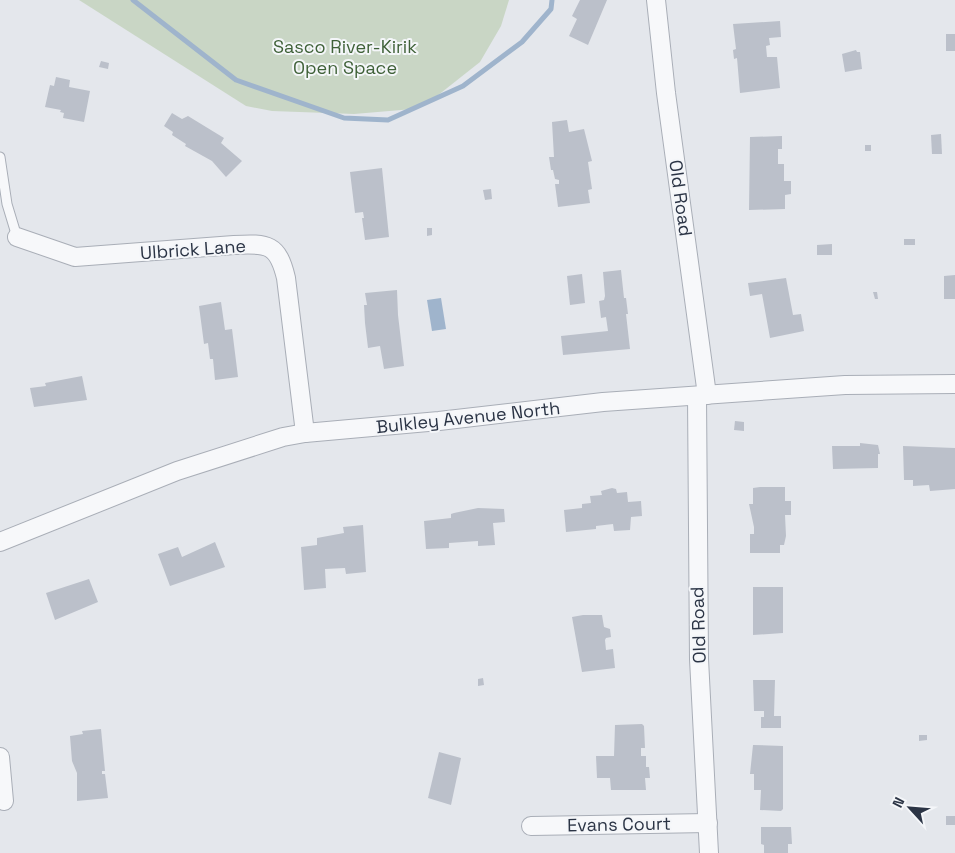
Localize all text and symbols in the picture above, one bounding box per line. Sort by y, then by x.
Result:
park label: Sasco River-Kirik Open Space [273,35,417,79]
street label: Old Road [664,158,698,238]
street label: Ulbrick Lane [139,234,247,264]
street label: Bulkley Avenue North [375,396,561,438]
street label: Old Road [685,586,711,664]
north arrow [885,783,935,833]
text: N [888,794,908,810]
street label: Evans Court [567,812,671,836]

